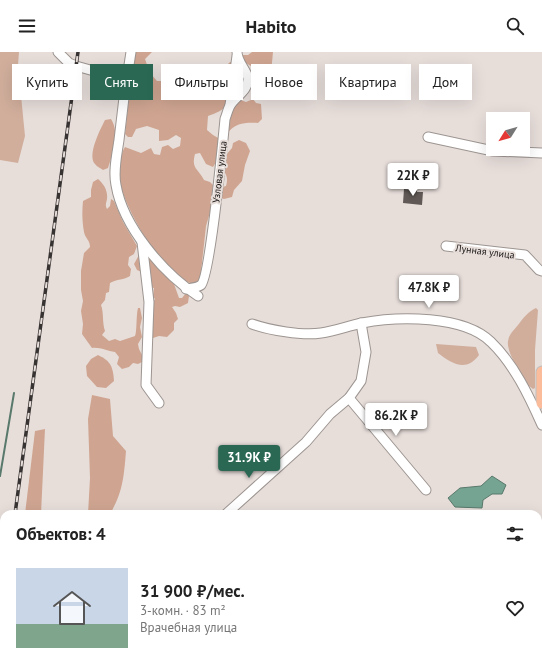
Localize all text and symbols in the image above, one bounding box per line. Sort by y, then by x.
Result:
icon: menu [16,15,38,37]
text: Habito [246,15,297,38]
icon: search [504,15,526,37]
chip: Купить [12,64,82,100]
chip: Снять [90,64,153,100]
chip: Фильтры [161,64,243,100]
chip: Новое [251,64,317,100]
chip: Квартира [325,64,411,100]
chip: Дом [419,64,472,100]
north arrow [486,112,530,156]
map controls [486,112,530,156]
street label: Узловая улица [209,140,230,204]
pin: 22K ₽ [385,163,441,197]
text: 22K ₽ [396,167,430,184]
street label: Лунная улица [454,241,515,262]
pin: 47.8K ₽ [392,275,466,309]
text: 47.8K ₽ [408,279,450,296]
pin: 86.2K ₽ [359,403,433,437]
text: 86.2K ₽ [374,407,418,424]
pin: 31.9K ₽ [212,445,286,479]
text: 31.9K ₽ [227,449,271,466]
text: Объектов: 4 [16,523,106,545]
icon: filters [504,523,526,545]
text: 31 900 ₽/мес. [140,580,245,602]
icon: home [48,584,96,632]
icon: heart [504,597,526,619]
text: 3-комн. · 83 m² [140,602,226,619]
text: Врачебная улица [140,619,237,636]

